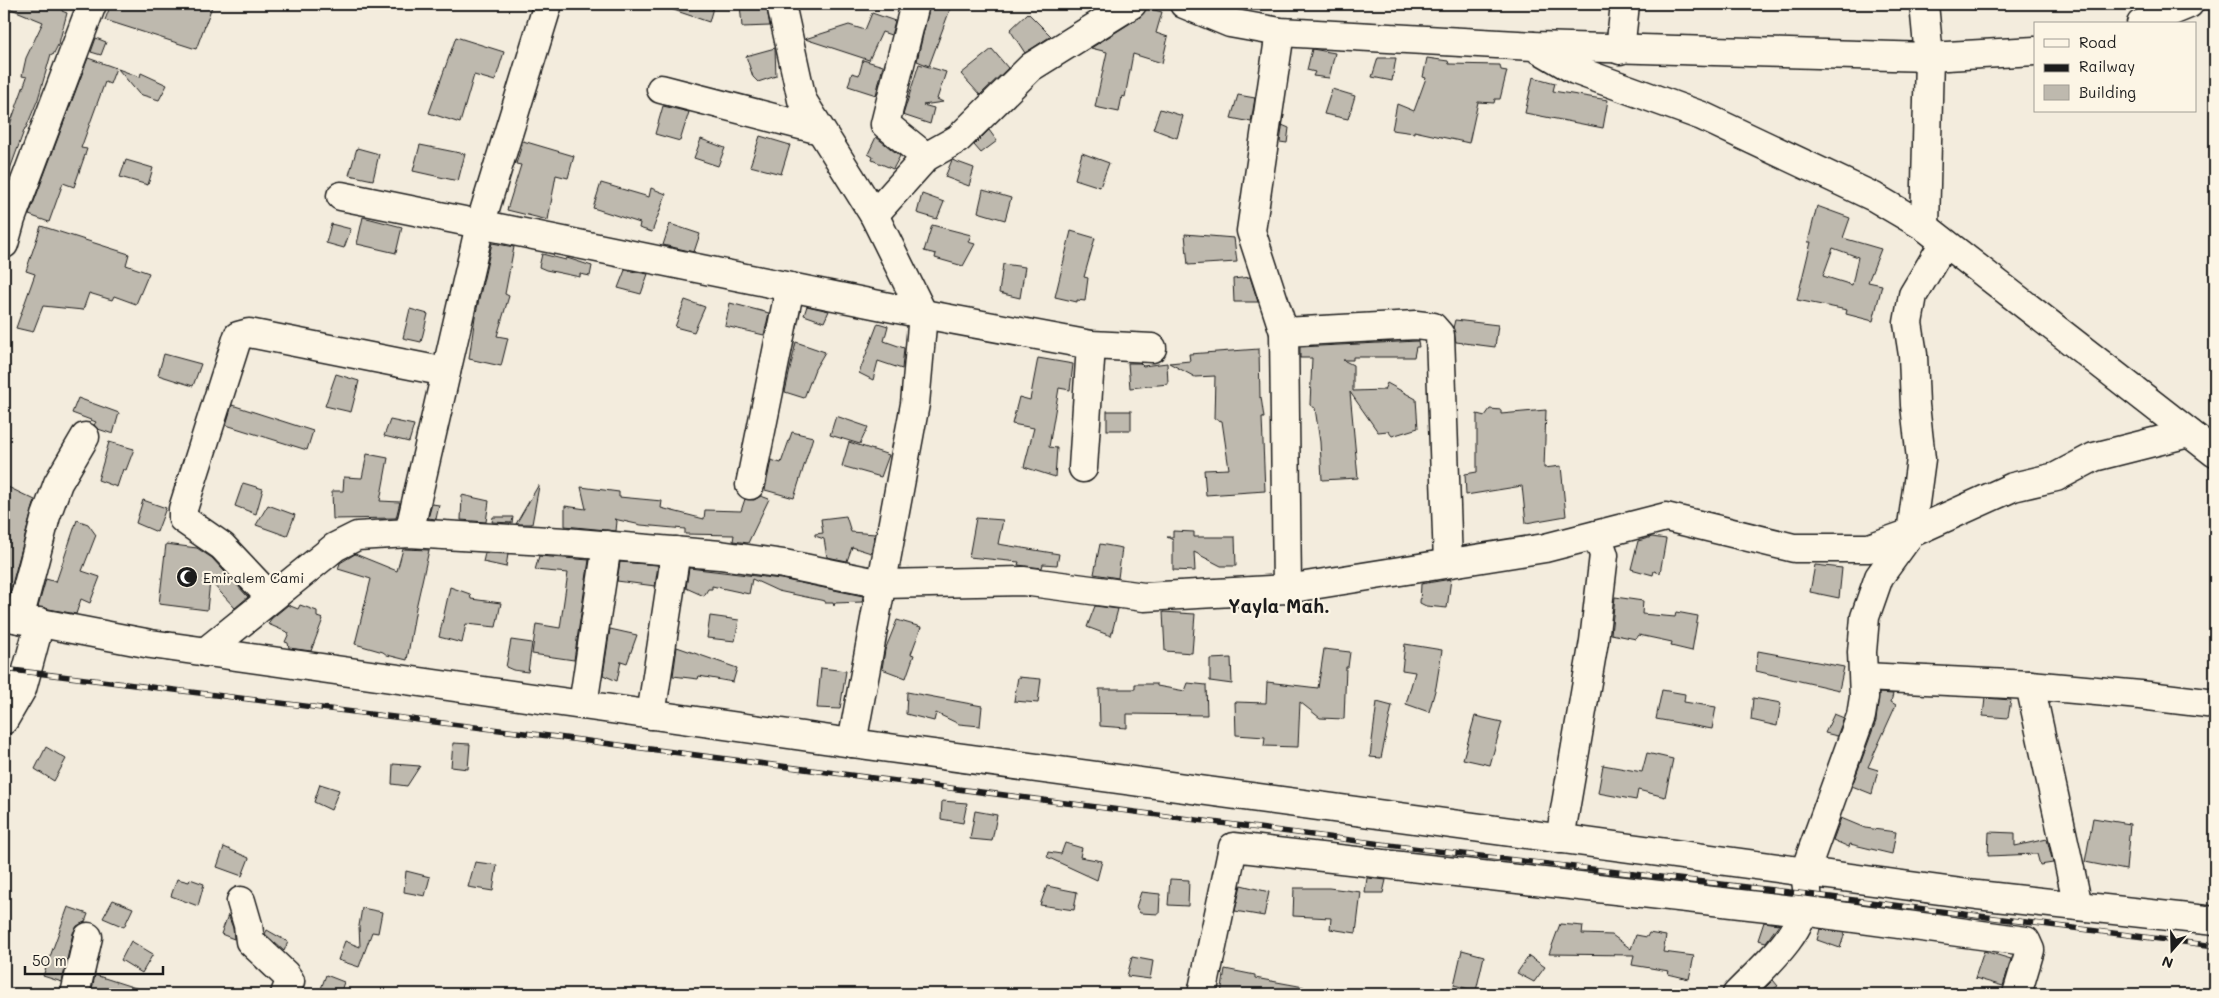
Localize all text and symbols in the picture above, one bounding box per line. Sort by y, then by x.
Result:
legend [2034,22,2196,112]
text: Road [2079,32,2116,52]
text: Railway [2079,56,2135,76]
text: Building [2079,82,2136,102]
mosque icon: Emiralem Cami [175,565,199,589]
place label: Emiralem Cami [203,568,304,587]
district label: Yayla Mah. [1228,593,1330,618]
north arrow [2146,926,2196,976]
scale bar [25,943,162,975]
text: 50 m [32,950,67,970]
text: N [2159,952,2176,973]

